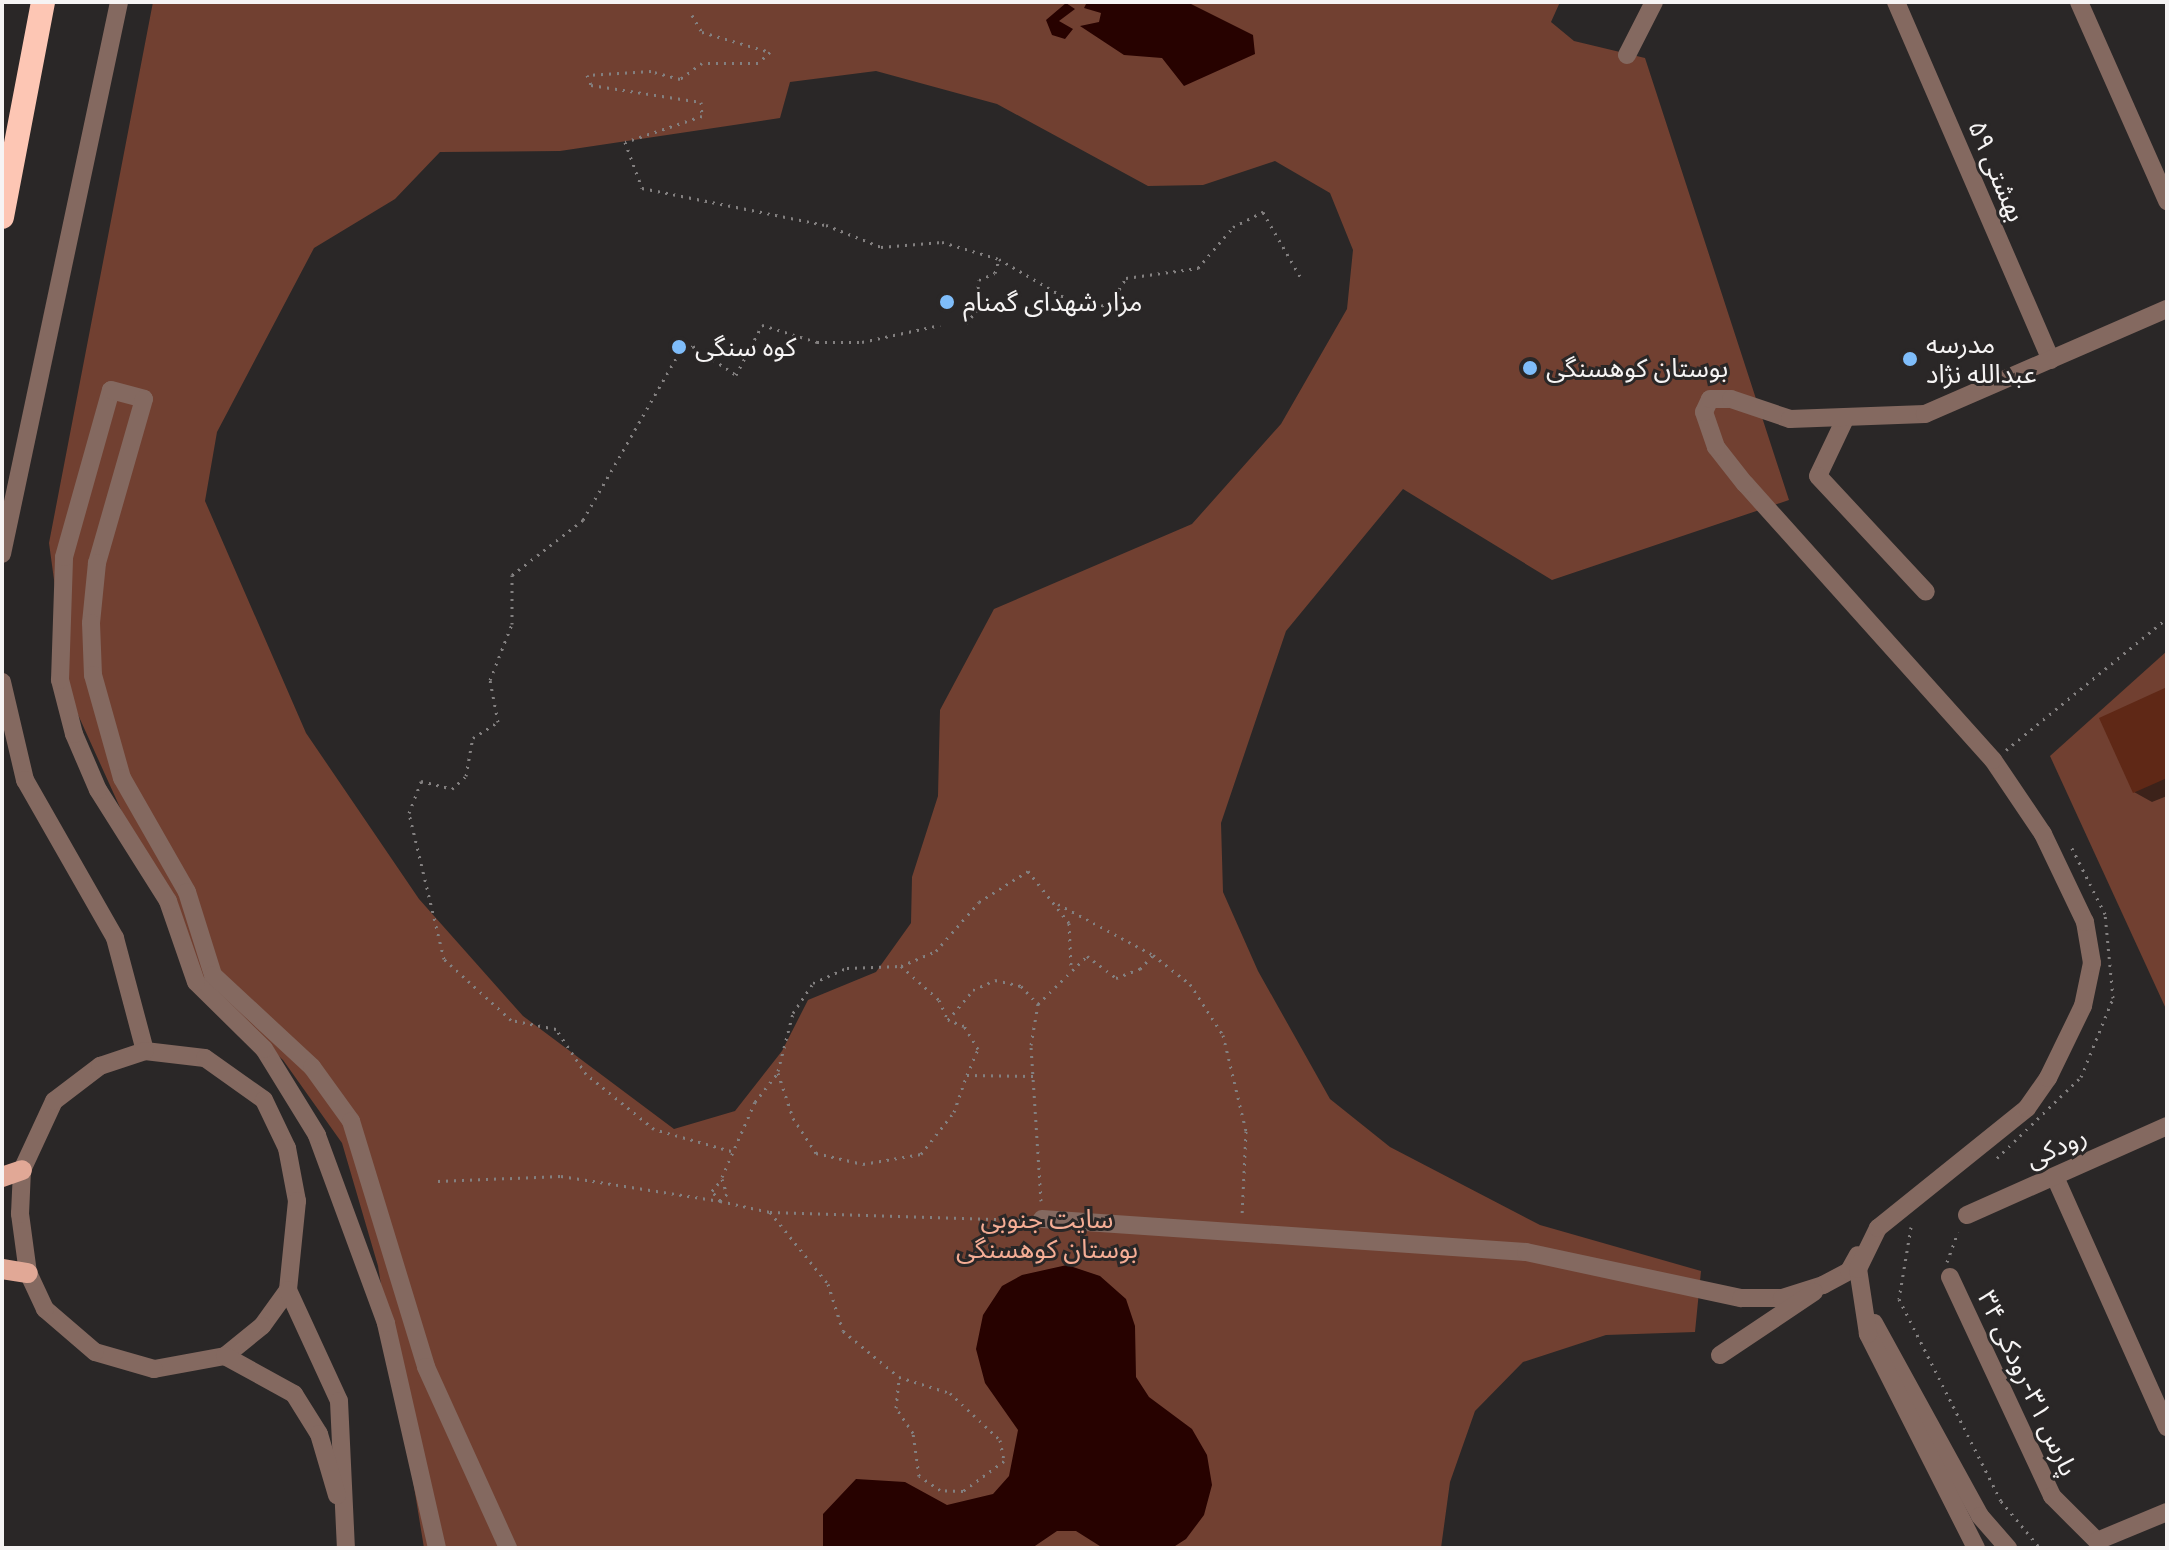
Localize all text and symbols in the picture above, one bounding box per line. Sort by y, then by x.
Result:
street label: بهشتی ۵۹ [1962,116,2032,226]
place label: مزار شهدای گمنام [963,286,1142,318]
marker: مزار شهدای گمنام [938,293,956,311]
place label: مدرسه عبدالله نژاد [1926,328,2037,390]
place label: کوه سنگی [695,331,796,363]
marker: کوه سنگی [670,338,688,356]
marker: مدرسه عبدالله نژاد [1901,350,1919,368]
place label: بوستان کوهسنگی [1546,352,1728,384]
marker: بوستان کوهسنگی [1521,359,1539,377]
street label: رودکی [2021,1120,2091,1174]
park label: سایت جنوبی بوستان کوهسنگی [956,1203,1138,1264]
street label: پارس ۳۱-رودکی ۳۴ [1971,1285,2085,1481]

